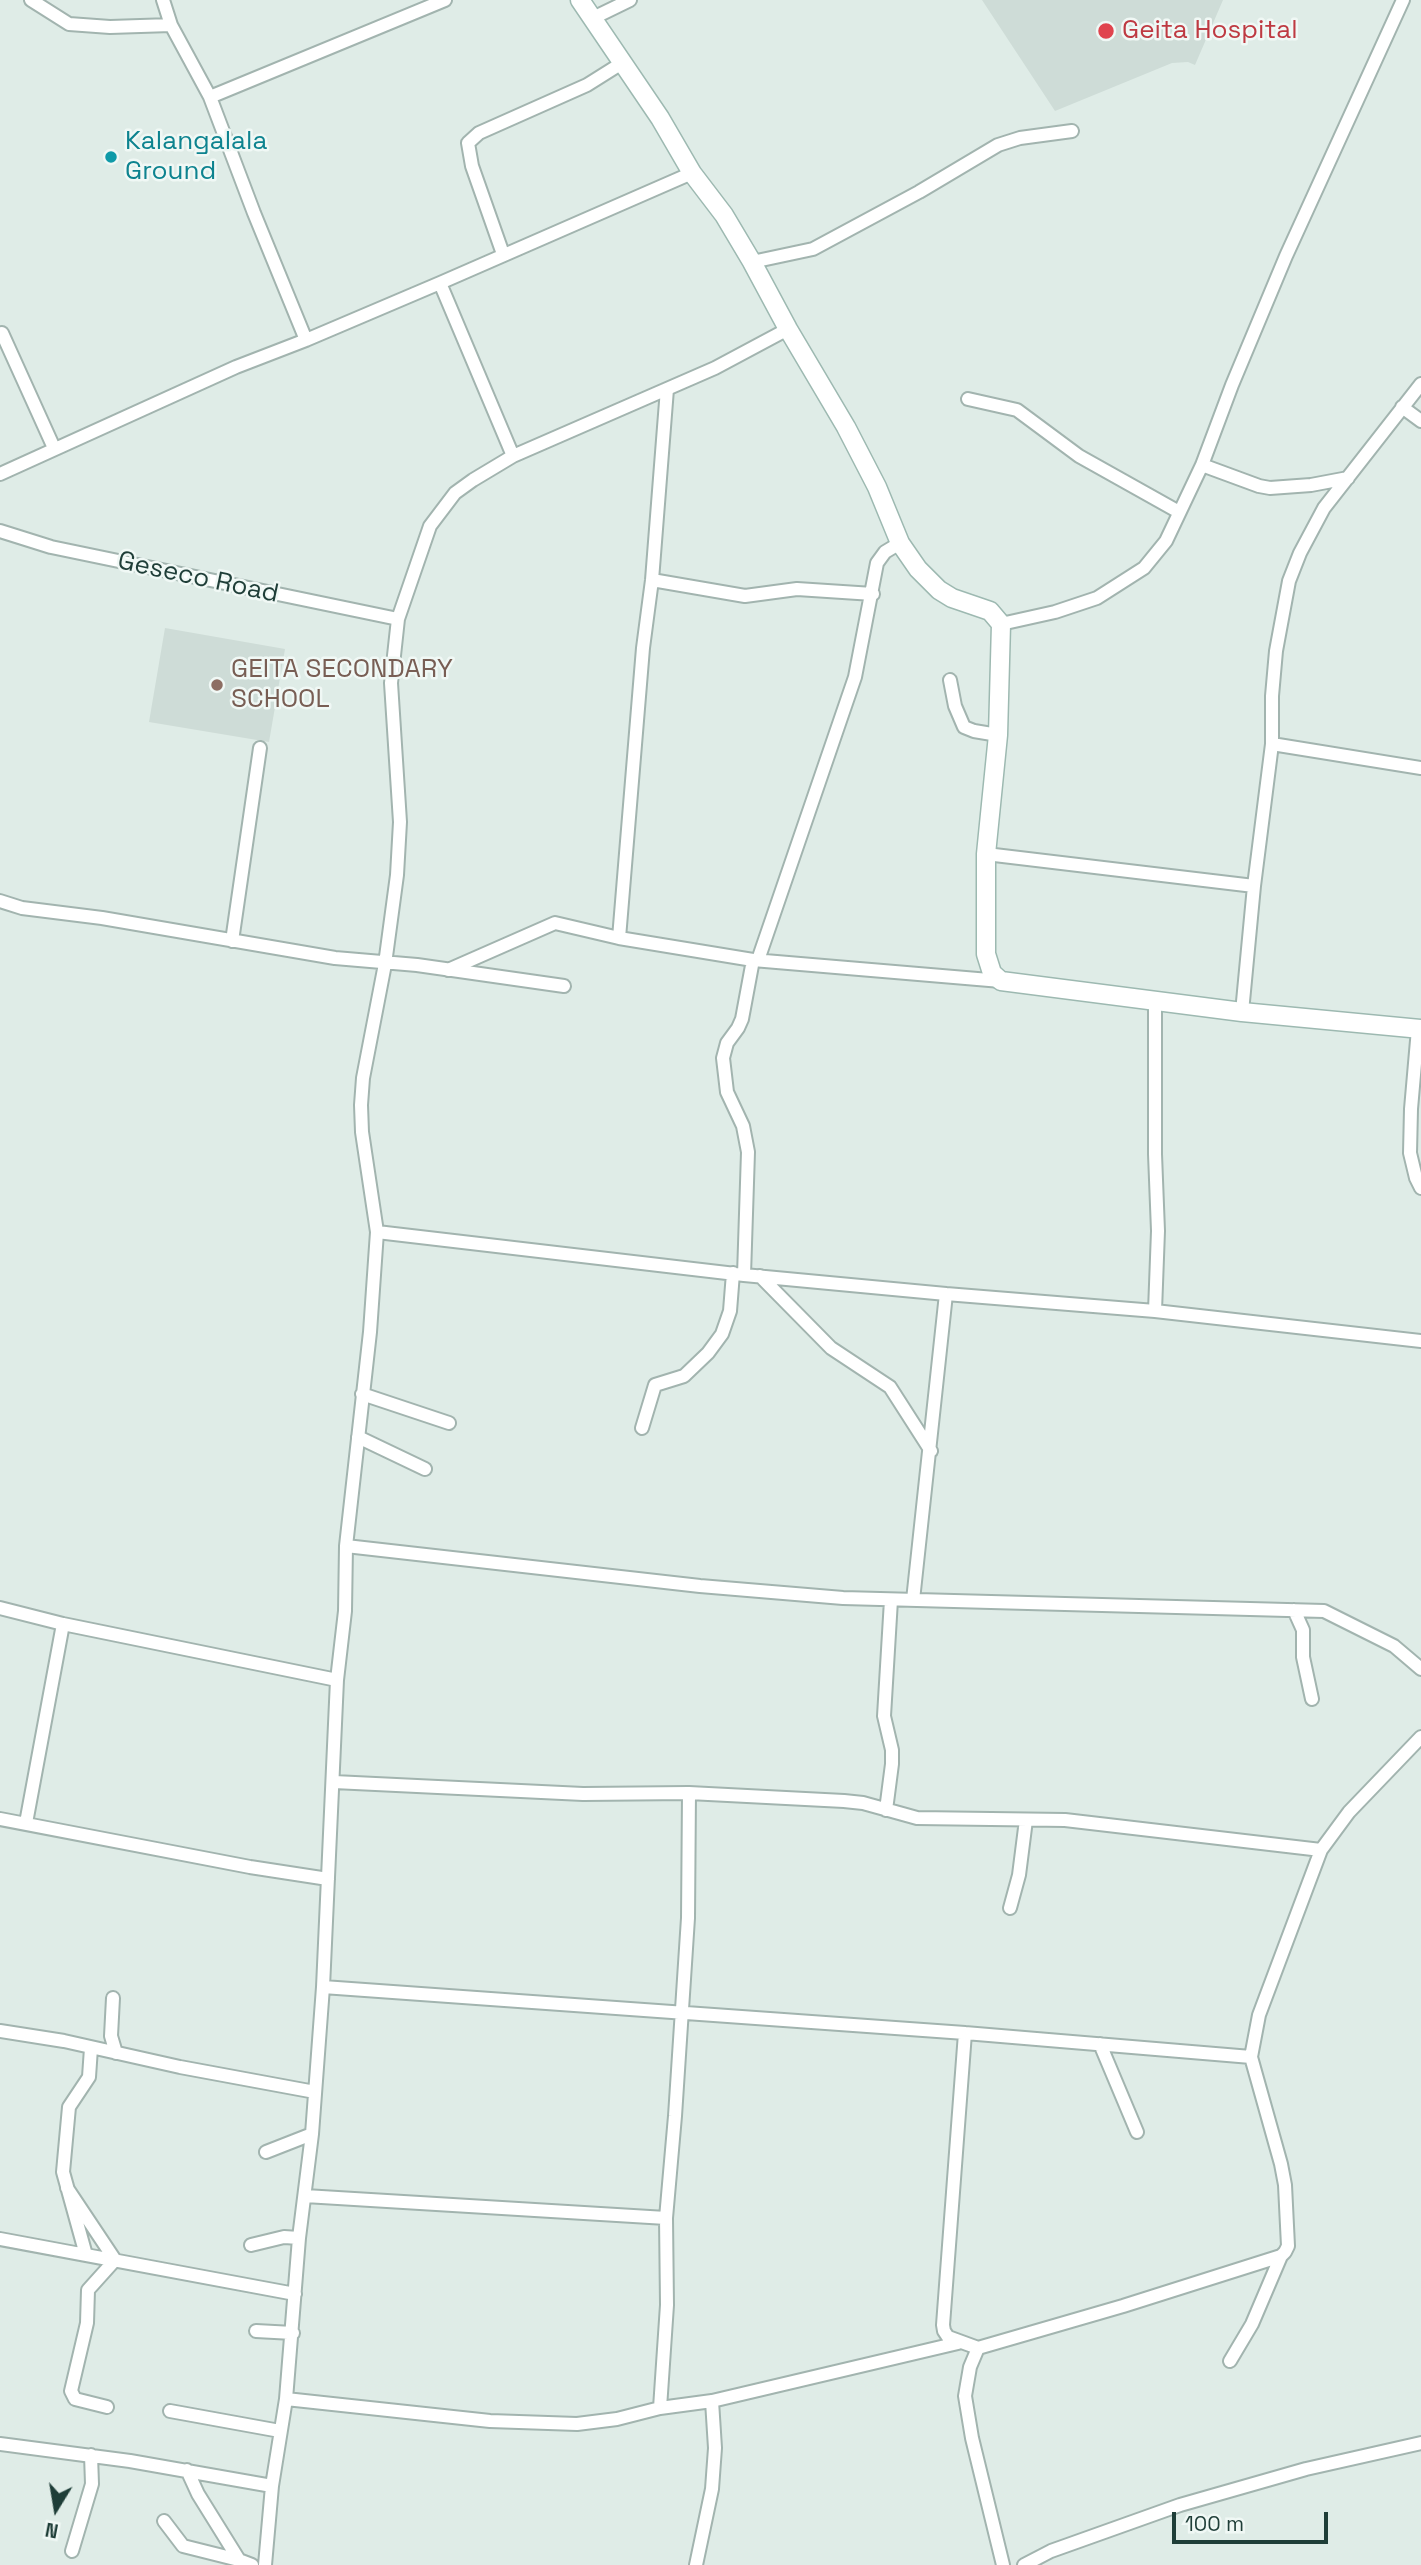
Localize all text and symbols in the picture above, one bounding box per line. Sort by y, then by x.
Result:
place label: Geita Hospital [1122,15,1298,47]
marker: Geita Hospital [1096,21,1116,41]
place label: Kalangalala Ground [125,126,267,188]
marker: Kalangalala Ground [103,149,119,165]
street label: Geseco Road [115,546,281,610]
place label: GEITA SECONDARY SCHOOL [231,654,453,716]
marker: GEITA SECONDARY SCHOOL [209,677,225,693]
north arrow [21,2474,91,2544]
scale bar [1176,2498,1332,2542]
text: 100 m [1185,2510,1244,2537]
text: N [43,2517,61,2544]

